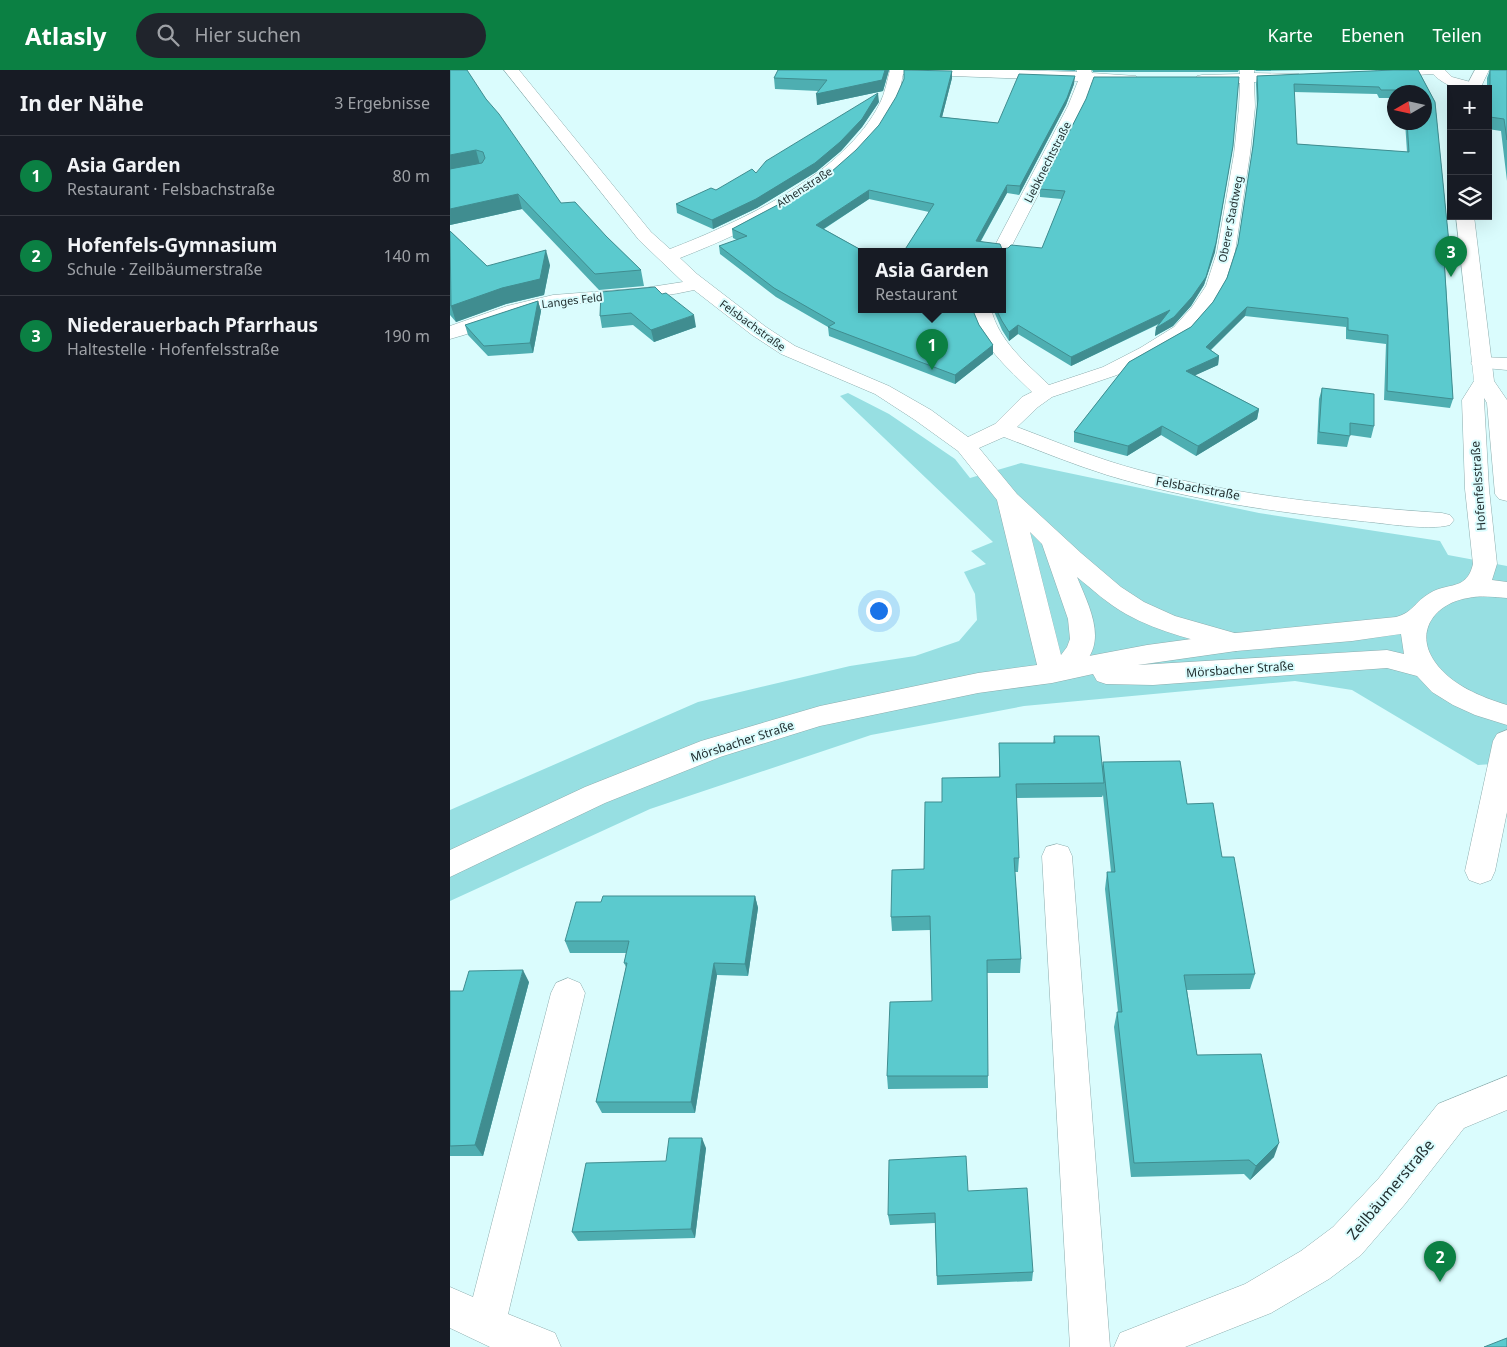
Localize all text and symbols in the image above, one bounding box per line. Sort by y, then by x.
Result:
search box [136,13,486,58]
text: Atlasly [25,19,106,52]
icon: search [154,21,182,49]
text: Hier suchen [194,22,301,48]
text: Karte [1268,23,1313,47]
text: Ebenen [1341,23,1405,47]
text: Teilen [1433,23,1482,47]
north arrow [1387,85,1432,130]
map controls [1447,85,1492,220]
button: + [1447,85,1492,130]
text: In der Nähe [20,89,144,117]
text: 3 Ergebnisse [334,92,430,114]
street label: Liebknechtstraße [1020,119,1074,205]
button: − [1447,130,1492,175]
text: Asia Garden [67,152,181,178]
street label: Athenstraße [773,163,835,211]
text: 1 [31,165,41,187]
text: 80 m [393,165,430,187]
street label: Oberer Stadtweg [1214,174,1246,264]
button: layers [1447,175,1492,220]
text: Restaurant · Felsbachstraße [67,178,275,200]
text: Hofenfels-Gymnasium [67,232,277,258]
pin: 3 [1435,236,1467,277]
text: 2 [31,245,41,267]
text: 140 m [383,245,430,267]
popup [858,248,1006,313]
text: Asia Garden [875,257,989,283]
text: Schule · Zeilbäumerstraße [67,258,263,280]
text: Restaurant [875,283,957,305]
street label: Langes Feld [541,289,603,311]
street label: Felsbachstraße [717,296,789,354]
text: Niederauerbach Pfarrhaus [67,312,318,338]
text: 3 [31,325,41,347]
text: 190 m [383,325,430,347]
pin: 1 [916,329,948,370]
text: Haltestelle · Hofenfelsstraße [67,338,279,360]
street label: Hofenfelsstraße [1466,440,1490,532]
street label: Felsbachstraße [1155,472,1242,504]
your location [866,598,892,624]
street label: Mörsbacher Straße [1186,657,1295,681]
street label: Mörsbacher Straße [688,716,796,766]
street label: Zeilbäumerstraße [1342,1135,1438,1243]
pin: 2 [1424,1241,1456,1282]

